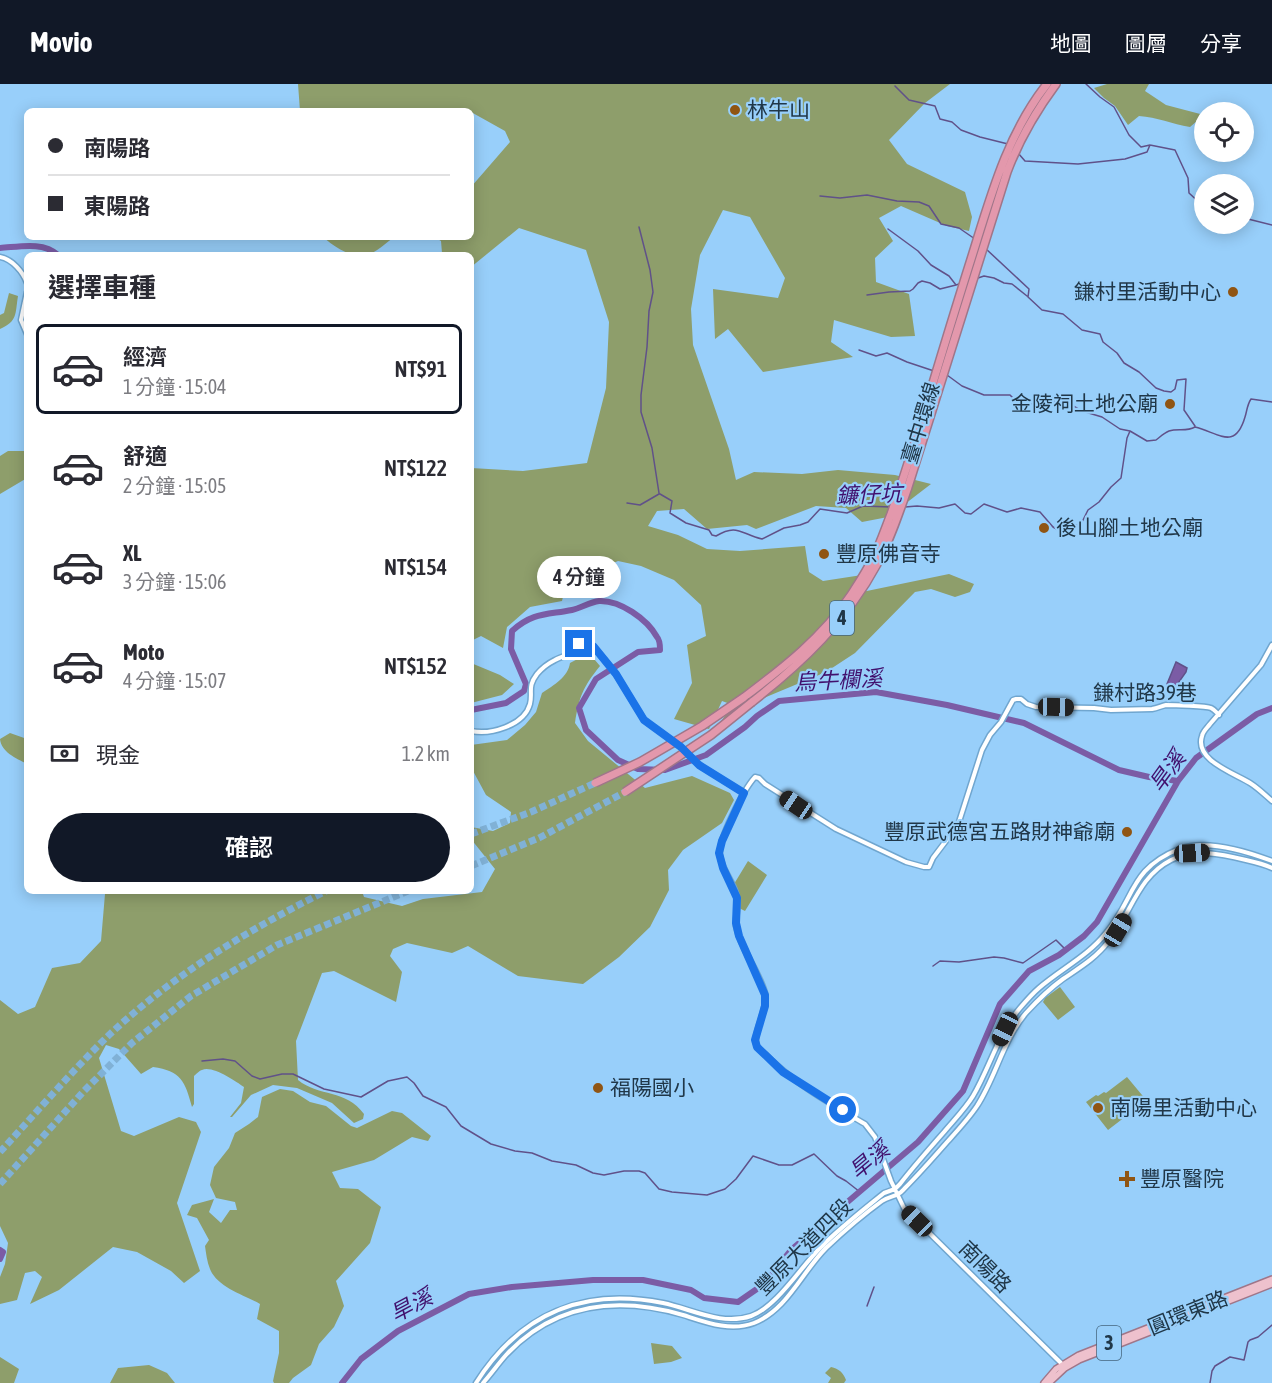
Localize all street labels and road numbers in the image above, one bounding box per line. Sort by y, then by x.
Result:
street label: 臺中環線 [896,379,944,466]
road number: 4 [830,601,854,635]
street label: 鎌村路39巷 [1093,680,1197,704]
street label: 豐原大道四段 [750,1193,856,1299]
street label: 南陽路 [955,1236,1016,1297]
street label: 圓環東路 [1144,1285,1231,1339]
road number: 3 [1097,1326,1121,1360]

